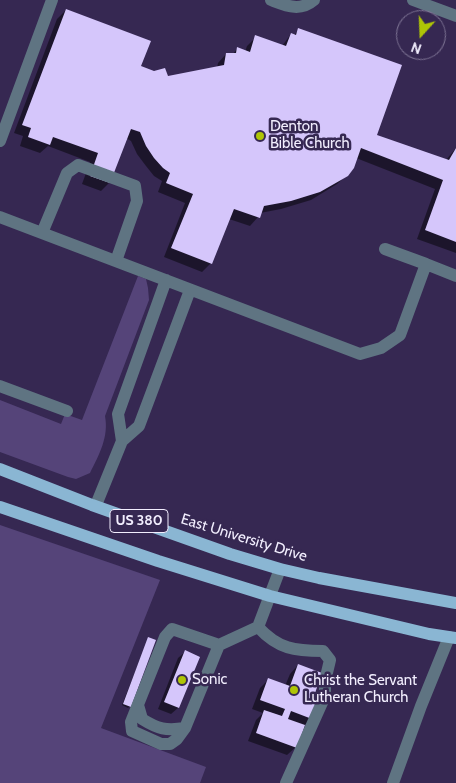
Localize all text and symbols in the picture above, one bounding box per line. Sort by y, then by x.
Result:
north arrow [396,10,446,60]
text: N [408,38,424,58]
place label: Denton Bible Church [270,118,350,153]
marker: Denton Bible Church [254,130,266,142]
road number: US 380 [110,510,168,532]
street label: East University Drive [179,510,309,566]
place label: Sonic [192,671,227,689]
place label: Christ the Servant Lutheran Church [304,672,417,707]
marker: Sonic [176,674,188,686]
marker: Christ the Servant Lutheran Church [288,684,300,696]

